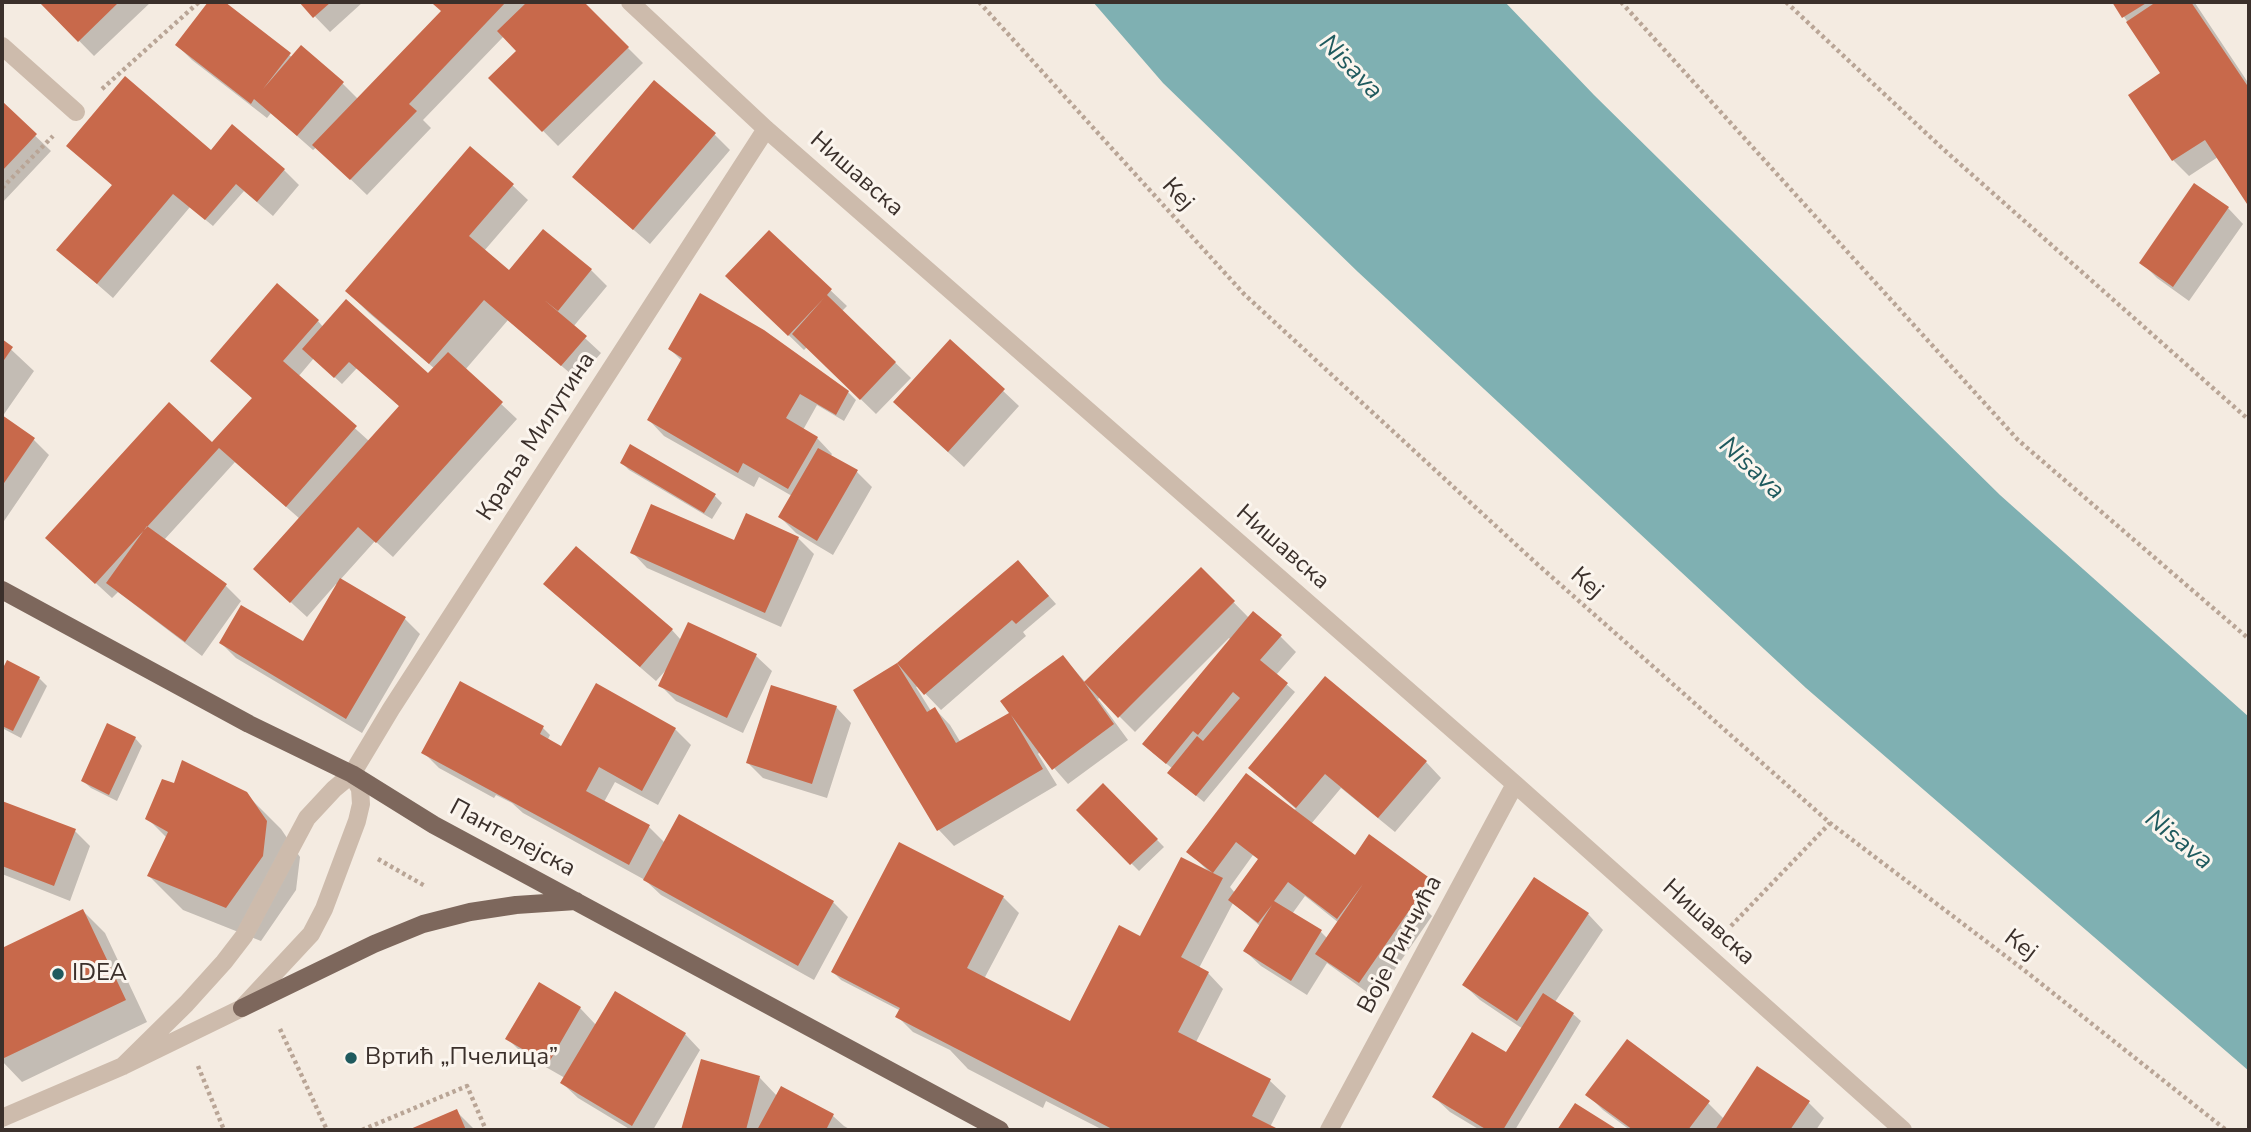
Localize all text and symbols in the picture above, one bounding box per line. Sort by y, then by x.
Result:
water label: Nisava [1312,29,1388,107]
street label: Нишавска [803,127,909,223]
street label: Кеј [1155,173,1199,217]
street label: Краља Милутина [472,347,602,527]
water label: Nisava [1712,431,1790,507]
street label: Нишавска [1229,500,1335,596]
street label: Кеј [1564,562,1608,606]
street label: Пантелејска [444,794,580,884]
water label: Nisava [2138,804,2218,878]
street label: Воје Ринчића [1353,871,1449,1019]
street label: Нишавска [1656,874,1760,972]
street label: Кеј [1998,924,2042,968]
place label: IDEA [72,960,127,988]
marker: IDEA [50,966,66,982]
place label: Вртић „Пчелица” [365,1044,558,1072]
marker: Вртић „Пчелица” [343,1050,359,1066]

